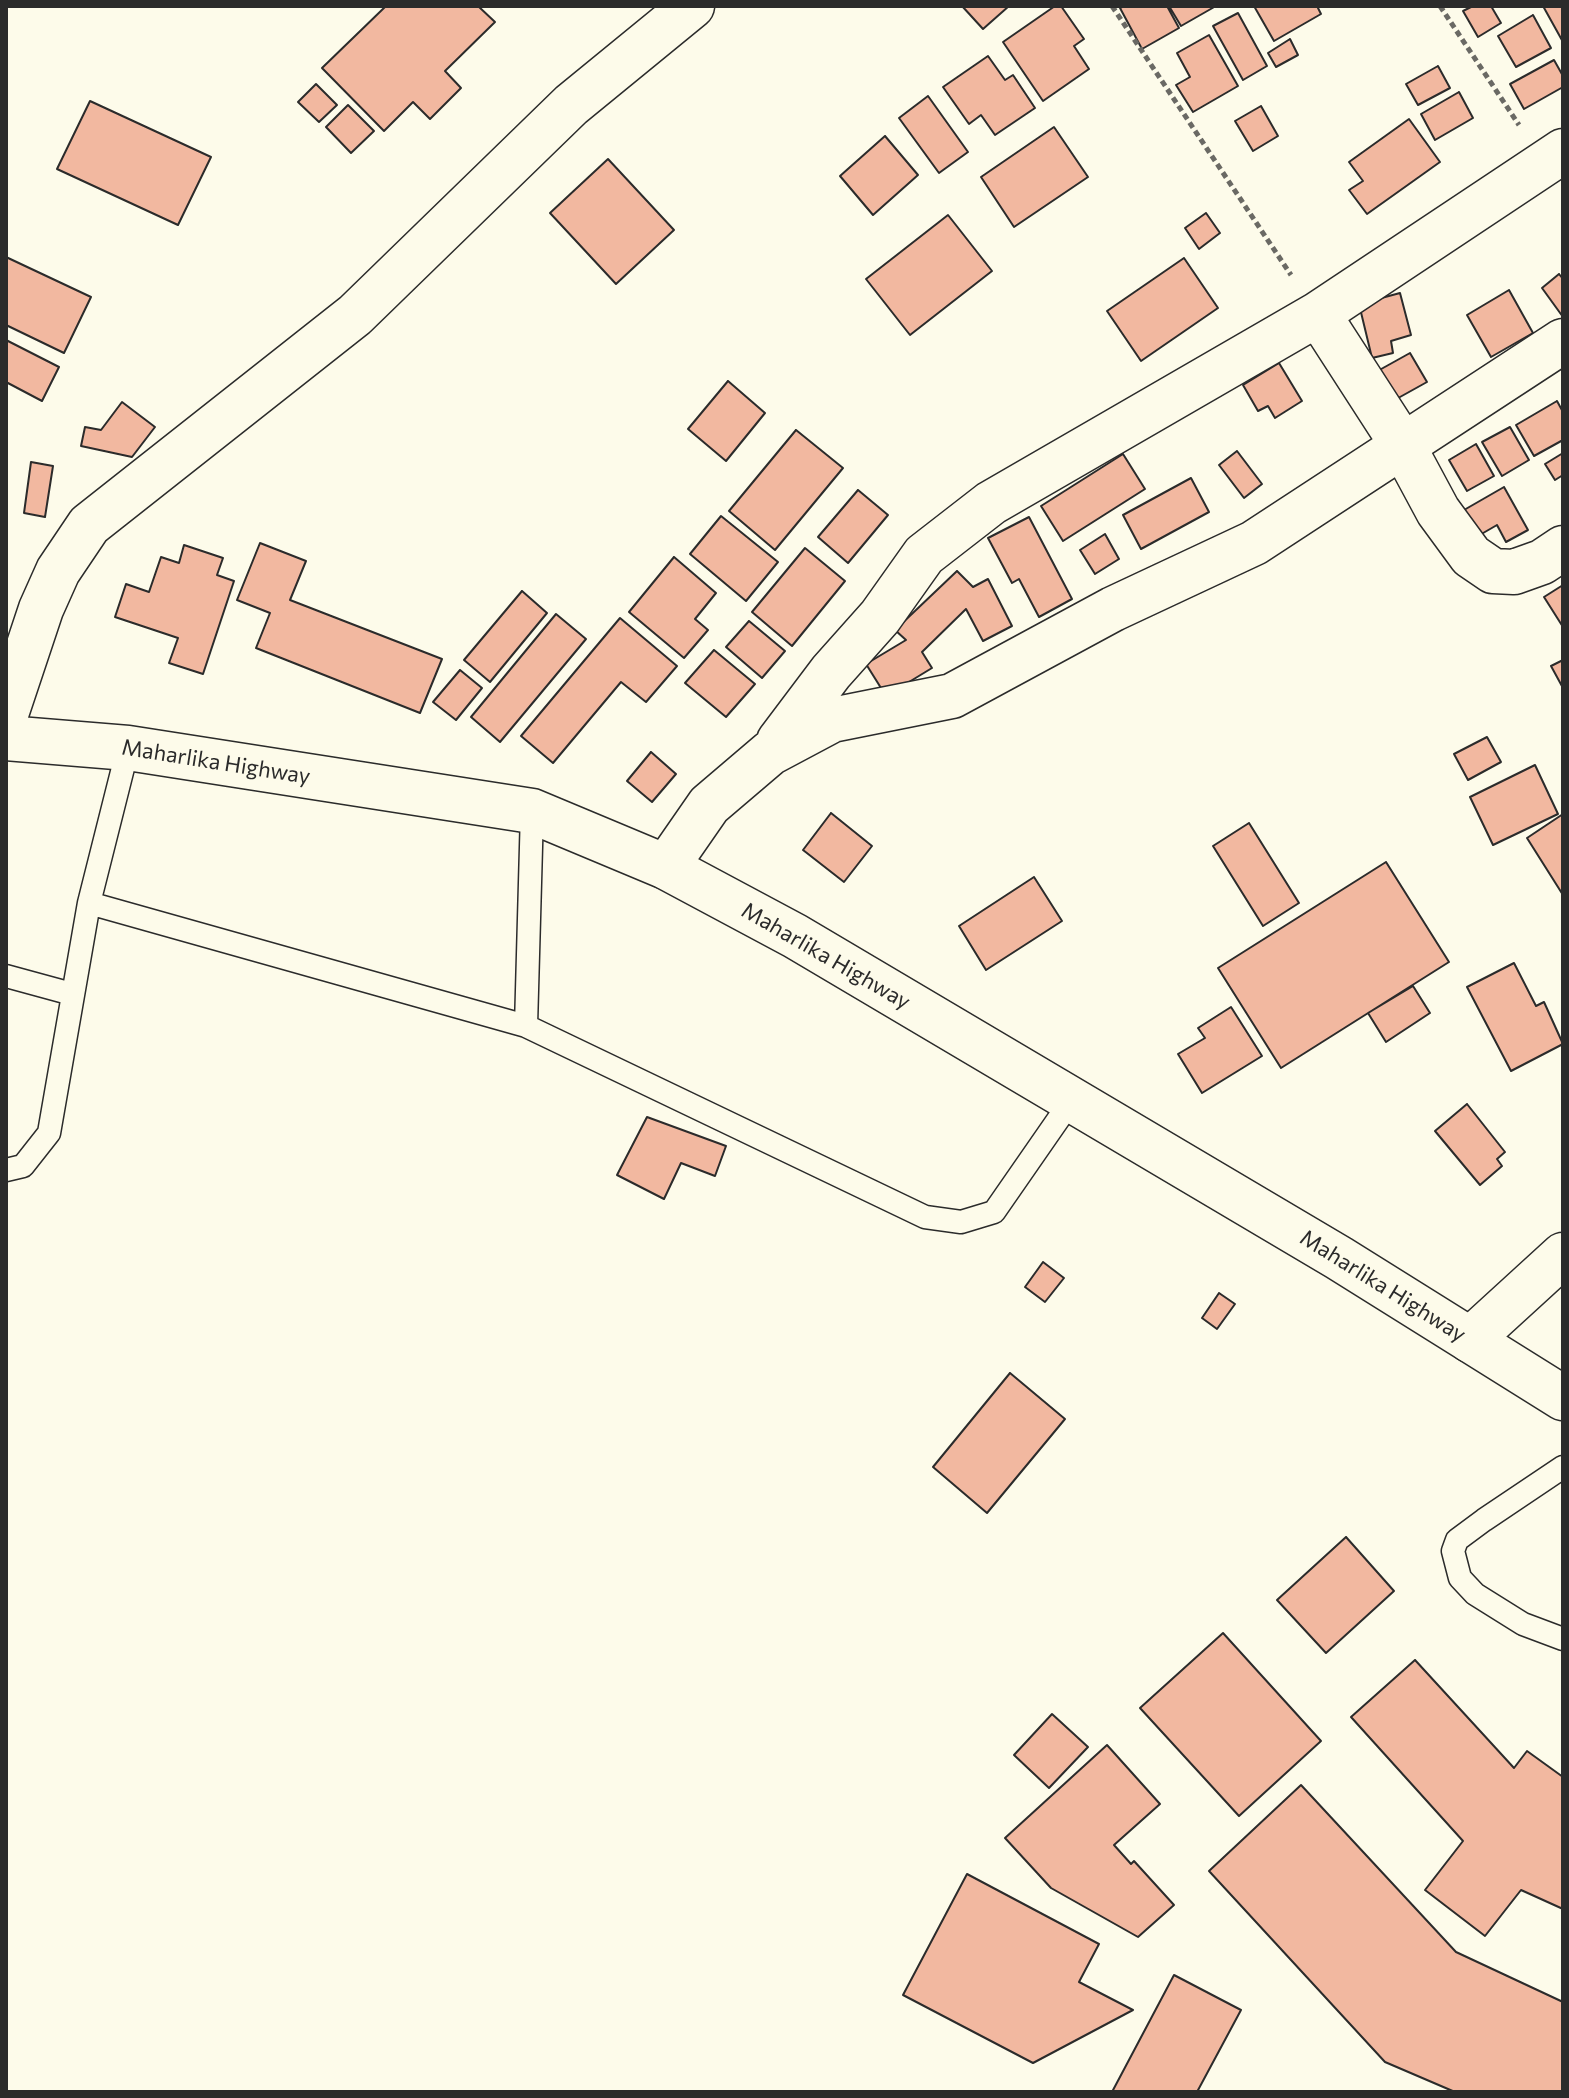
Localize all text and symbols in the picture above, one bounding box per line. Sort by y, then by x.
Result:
street label: Maharlika Highway [120,734,312,790]
street label: Maharlika Highway [737,897,915,1015]
street label: Maharlika Highway [1295,1224,1471,1348]

